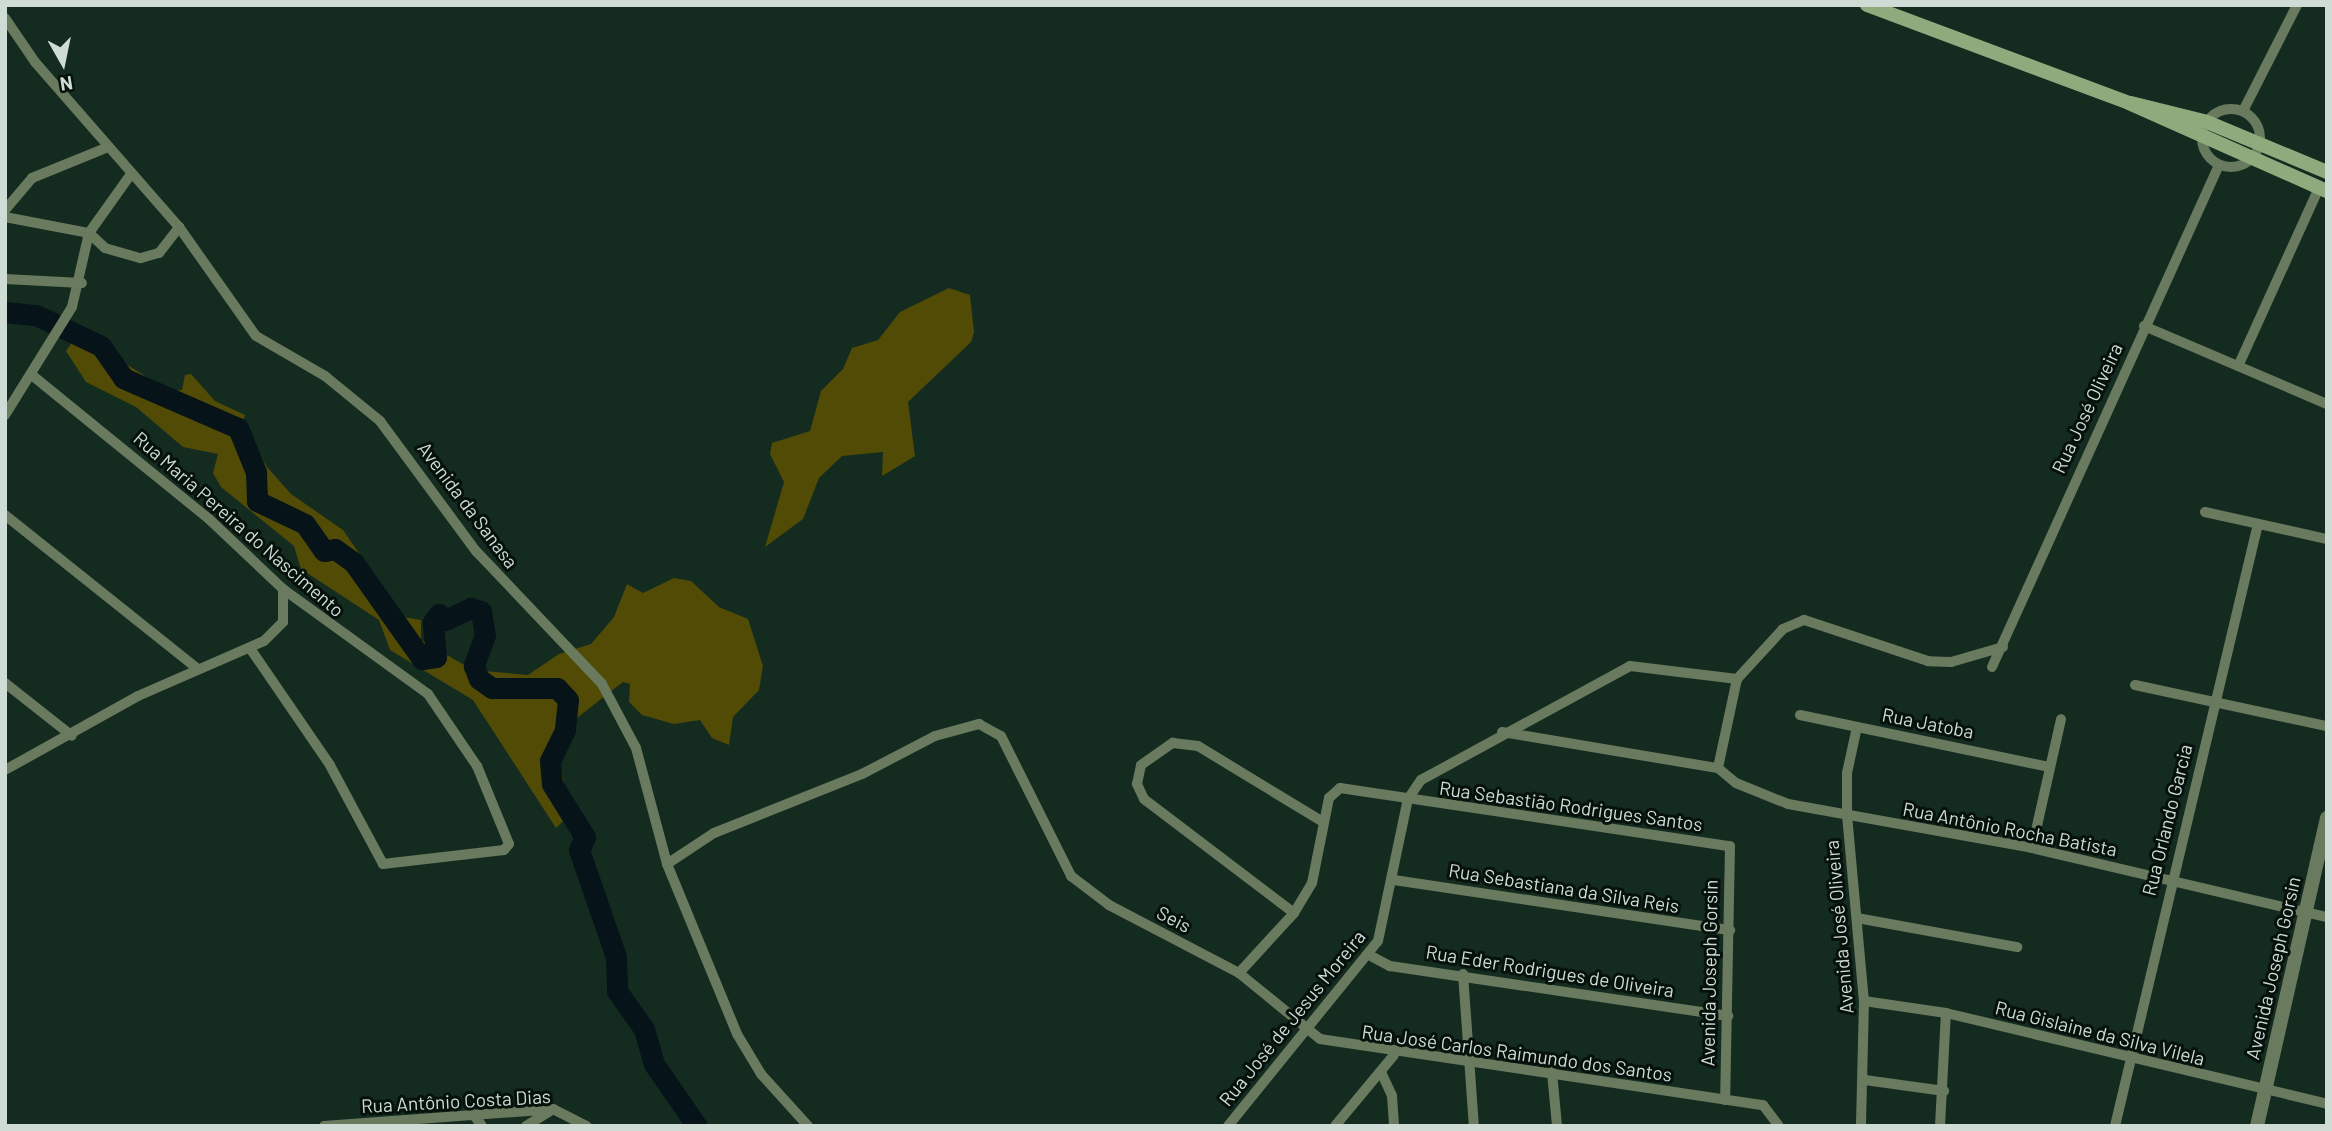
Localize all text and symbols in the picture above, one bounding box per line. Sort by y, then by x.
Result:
north arrow [28,28,98,98]
text: N [58,72,74,97]
street label: Rua José Oliveira [2047,339,2127,477]
street label: Rua Maria Pereira do Nascimento [129,427,349,621]
street label: Avenida da Sanasa [413,437,523,573]
street label: Rua Jatoba [1880,703,1976,743]
street label: Rua Orlando Garcia [2137,742,2197,898]
street label: Rua Sebastião Rodrigues Santos [1438,776,1704,836]
street label: Rua Antônio Rocha Batista [1901,797,2119,861]
street label: Avenida José Oliveira [1820,839,1858,1015]
street label: Rua Sebastiana da Silva Reis [1447,859,1681,917]
street label: Avenida Joseph Gorsin [2241,874,2305,1062]
street label: Avenida Joseph Gorsin [1696,879,1722,1067]
street label: Seis [1153,901,1195,937]
street label: Rua José de Jesus Moreira [1214,926,1370,1110]
street label: Rua Eder Rodrigues de Oliveira [1424,940,1676,1002]
street label: Rua Gislaine da Silva Vilela [1993,996,2207,1070]
street label: Rua José Carlos Raimundo dos Santos [1360,1020,1674,1086]
street label: Rua Antônio Costa Dias [361,1085,551,1117]

